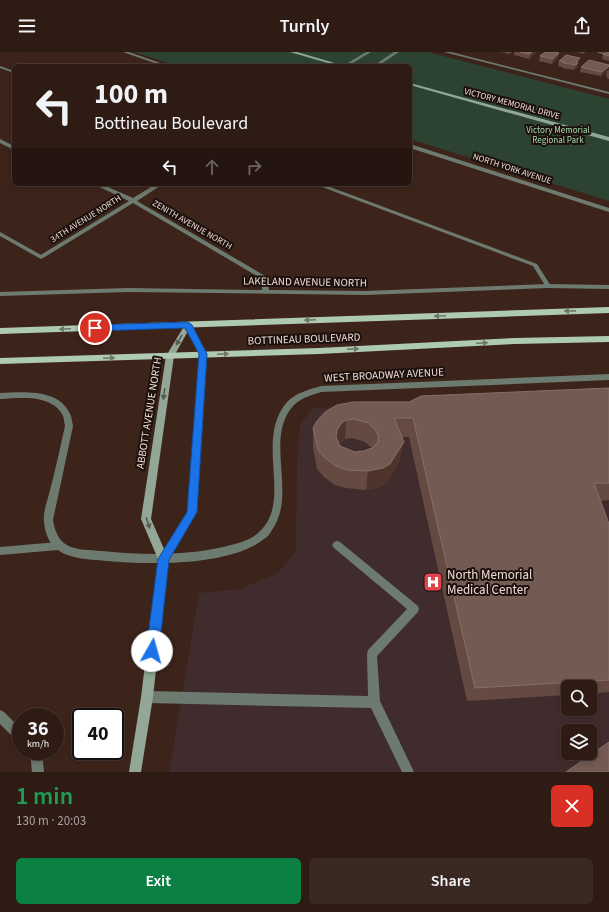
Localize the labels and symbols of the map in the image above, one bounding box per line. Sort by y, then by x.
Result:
street label: VICTORY MEMORIAL DRIVE [463,85,562,123]
park label: Victory Memorial Regional Park [526,124,590,147]
street label: NORTH YORK AVENUE [471,150,553,188]
street label: 34TH AVENUE NORTH [48,192,124,246]
street label: ZENITH AVENUE NORTH [150,197,234,253]
street label: LAKELAND AVENUE NORTH [243,273,367,291]
one-way arrow [563,308,576,314]
pin [78,311,112,345]
one-way arrow [434,312,446,319]
one-way arrow [303,317,316,323]
one-way arrow [58,326,71,332]
street label: BOTTINEAU BOULEVARD [247,330,361,348]
one-way arrow [175,334,182,346]
one-way arrow [476,339,488,346]
one-way arrow [347,346,360,352]
one-way arrow [217,350,229,357]
one-way arrow [103,354,115,361]
street label: ABBOTT AVENUE NORTH [133,356,165,470]
street label: WEST BROADWAY AVENUE [324,364,445,386]
one-way arrow [161,388,167,400]
one-way arrow [145,517,151,529]
place label: North Memorial Medical Center [447,566,532,599]
hospital icon: North Memorial Medical Center [422,571,444,593]
position arrow [131,630,173,672]
speed limit sign: 40 [72,708,124,760]

